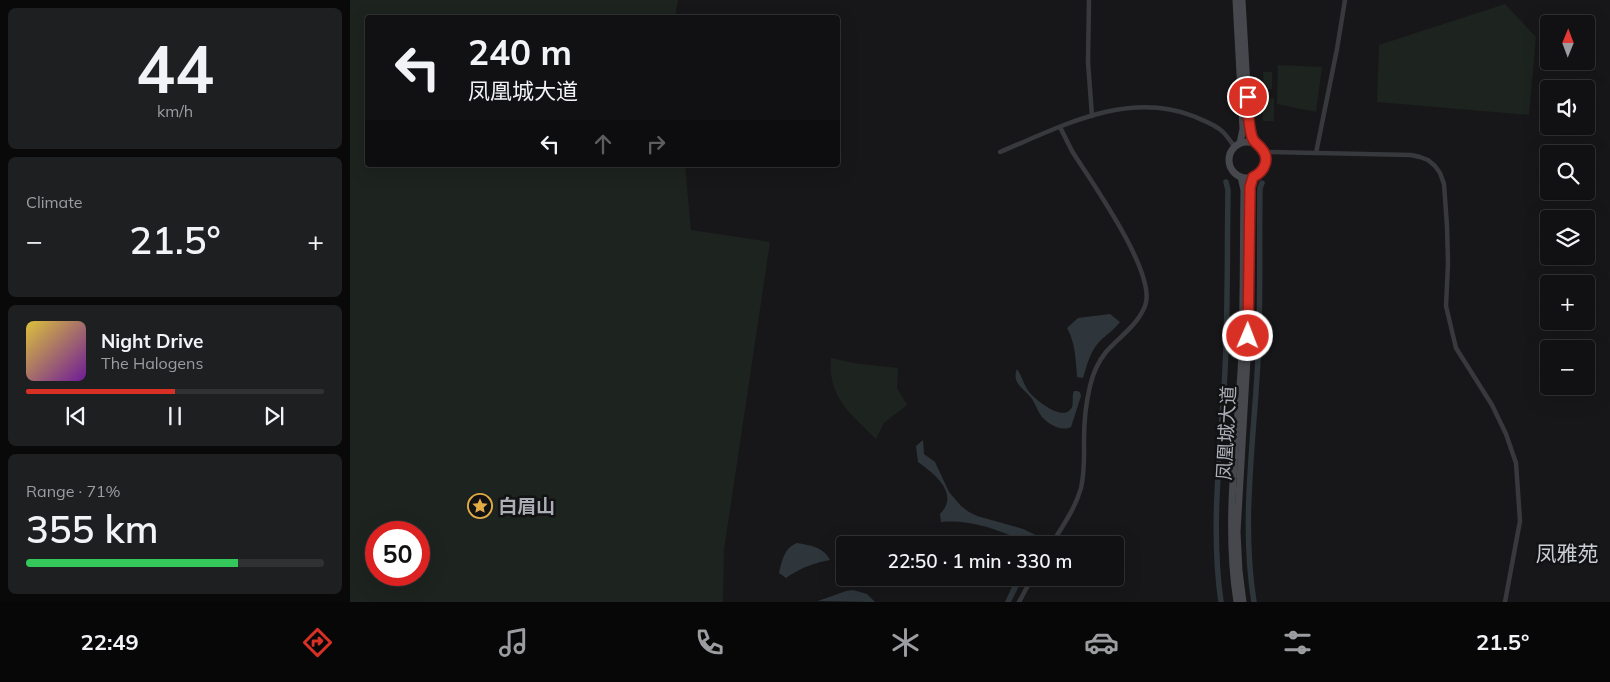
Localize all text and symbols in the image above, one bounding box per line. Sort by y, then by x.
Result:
north arrow [1540,15,1595,70]
map controls [1540,15,1595,395]
text: 44 [136,28,214,109]
text: 240 m [468,30,572,74]
icon: left [385,35,450,100]
pin [1227,76,1269,118]
text: 凤凰城大道 [468,77,578,105]
button: sound [1540,80,1595,135]
icon: arrive [1234,83,1262,111]
text: km/h [157,101,193,121]
icon: left [536,130,564,158]
icon: ahead [589,130,617,158]
icon: right [642,130,670,158]
button: search [1540,145,1595,200]
text: Climate [26,192,82,212]
button: layers [1540,210,1595,265]
text: 21.5° [129,216,221,264]
text: − [26,223,43,258]
text: + [307,223,324,258]
button: + [1540,275,1595,330]
position arrow [1221,309,1273,361]
text: Night Drive [101,329,203,353]
button: − [1540,340,1595,395]
text: The Halogens [101,353,203,373]
street label: 凤凰城大道 [1212,385,1240,481]
icon: previous [62,402,90,430]
icon: pause [161,402,189,430]
icon: next [260,402,288,430]
text: Range · 71% [26,481,121,501]
place icon: 白眉山 [467,493,493,519]
place label: 白眉山 [498,494,555,518]
text: 355 km [26,505,159,553]
speed limit sign: 50 [365,521,430,586]
district label: 凤雅苑 [1536,540,1599,566]
text: 22:50 · 1 min · 330 m [887,549,1073,573]
icon: directions [300,625,335,660]
icon: music [496,625,531,660]
icon: phone [692,625,727,660]
icon: climate [888,625,923,660]
icon: car [1084,625,1119,660]
icon: filters [1280,625,1315,660]
text: 22:49 [81,628,139,656]
text: 21.5° [1476,628,1529,656]

